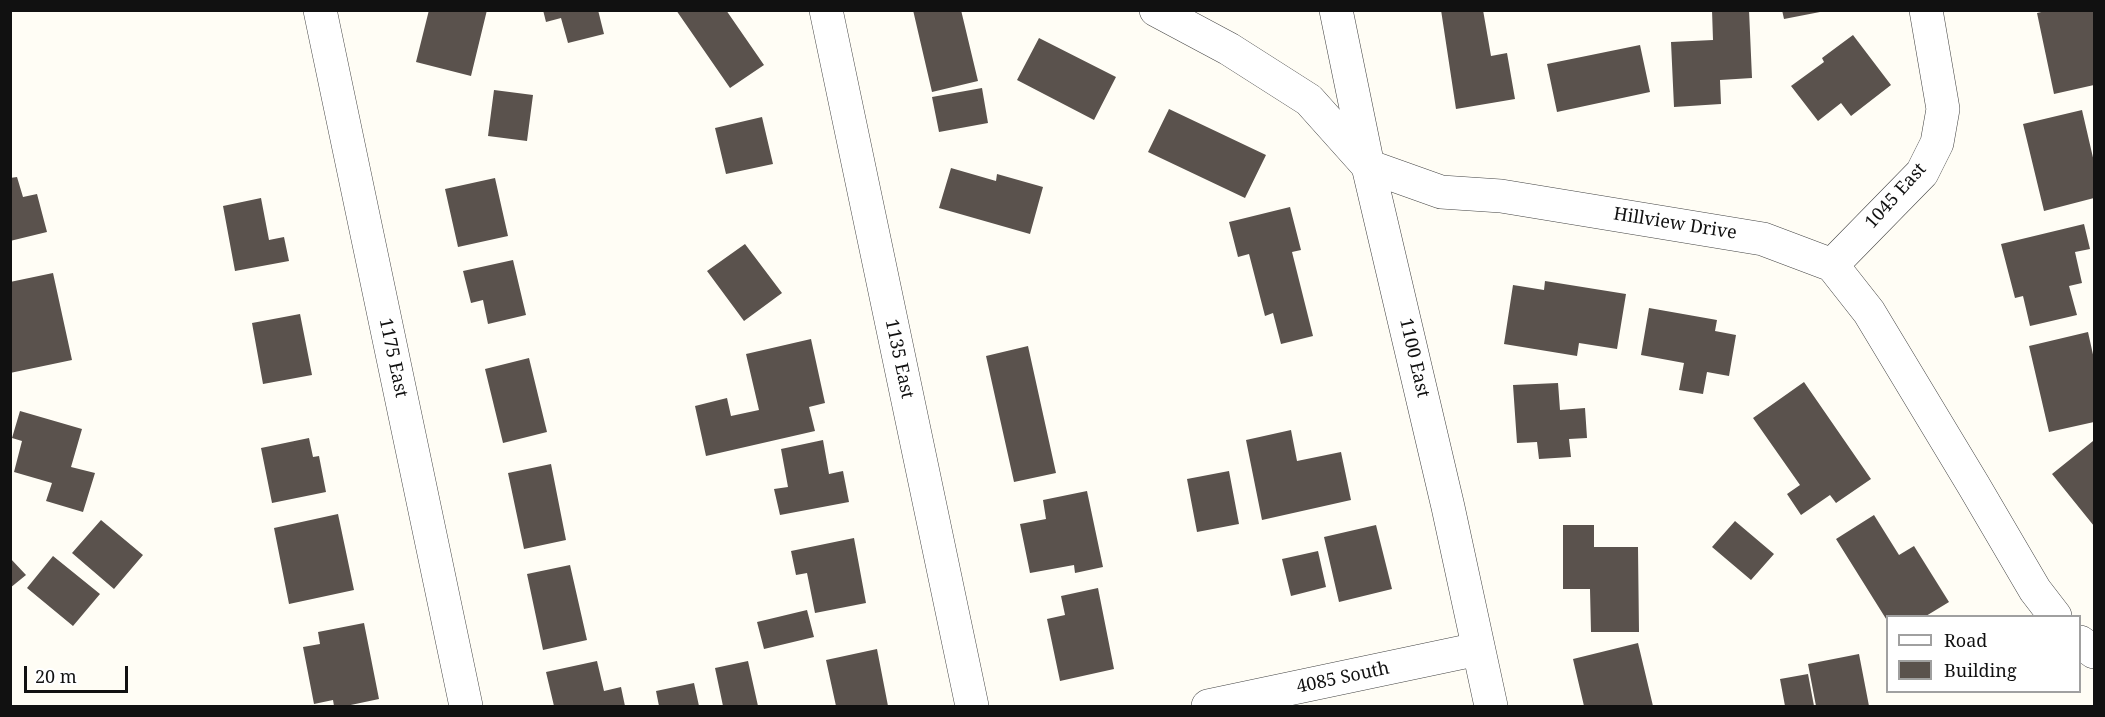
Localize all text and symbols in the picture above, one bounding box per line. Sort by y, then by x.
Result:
street label: 1045 East [1861,159,1931,233]
street label: Hillview Drive [1612,204,1738,244]
street label: 1175 East [374,316,412,400]
street label: 1100 East [1394,316,1434,400]
street label: 1135 East [880,317,918,401]
legend [1886,615,2081,693]
text: Road [1944,628,1987,652]
scale bar [27,654,130,692]
street label: 4085 South [1295,658,1391,698]
text: Building [1944,658,2017,682]
text: 20 m [35,664,77,688]

